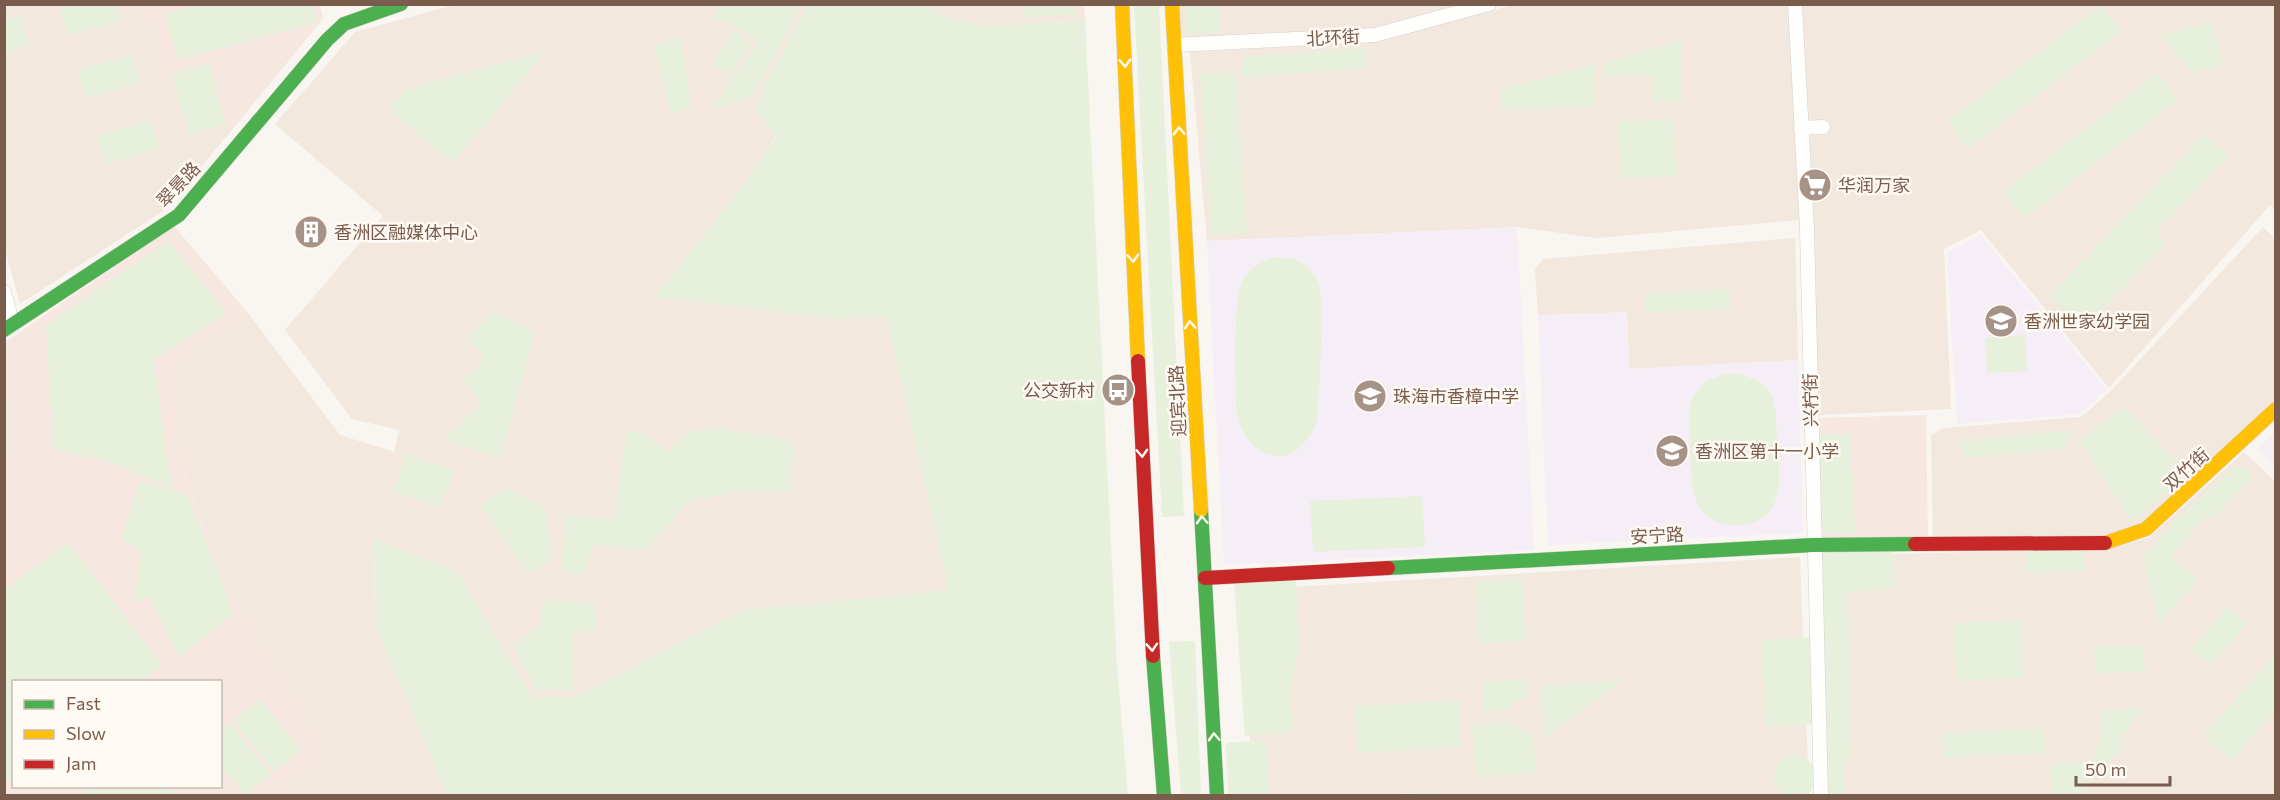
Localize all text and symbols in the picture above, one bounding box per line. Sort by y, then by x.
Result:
street label: 北环街 [1305,25,1361,49]
one-way arrow [1118,58,1131,67]
one-way arrow [1173,126,1186,135]
street label: 翠景路 [152,157,204,211]
supermarket icon: 华润万家 [1797,167,1833,203]
place label: 华润万家 [1838,174,1910,196]
building icon: 香洲区融媒体中心 [293,214,329,250]
place label: 香洲区融媒体中心 [334,221,478,243]
one-way arrow [1127,253,1140,262]
school or university icon: 香洲世家幼学园 [1983,303,2019,339]
place label: 香洲世家幼学园 [2024,310,2150,332]
one-way arrow [1184,321,1197,330]
street label: 迎宾北路 [1164,364,1190,438]
bus stop icon: 公交新村 [1100,372,1136,408]
street label: 兴柠街 [1799,373,1821,427]
school or university icon: 珠海市香樟中学 [1352,378,1388,414]
place label: 公交新村 [1023,379,1095,401]
place label: 珠海市香樟中学 [1393,385,1519,407]
school or university icon: 香洲区第十一小学 [1654,433,1690,469]
place label: 香洲区第十一小学 [1695,440,1839,462]
street label: 双竹街 [2159,443,2213,495]
one-way arrow [1136,448,1149,457]
one-way arrow [1196,515,1209,524]
street label: 安宁路 [1629,523,1685,547]
one-way arrow [1145,643,1158,652]
legend [12,680,222,788]
text: Fast [66,692,101,714]
text: Slow [66,722,106,744]
one-way arrow [1208,733,1221,742]
scale bar [2076,749,2170,787]
text: Jam [66,752,96,774]
text: 50 m [2085,758,2126,780]

